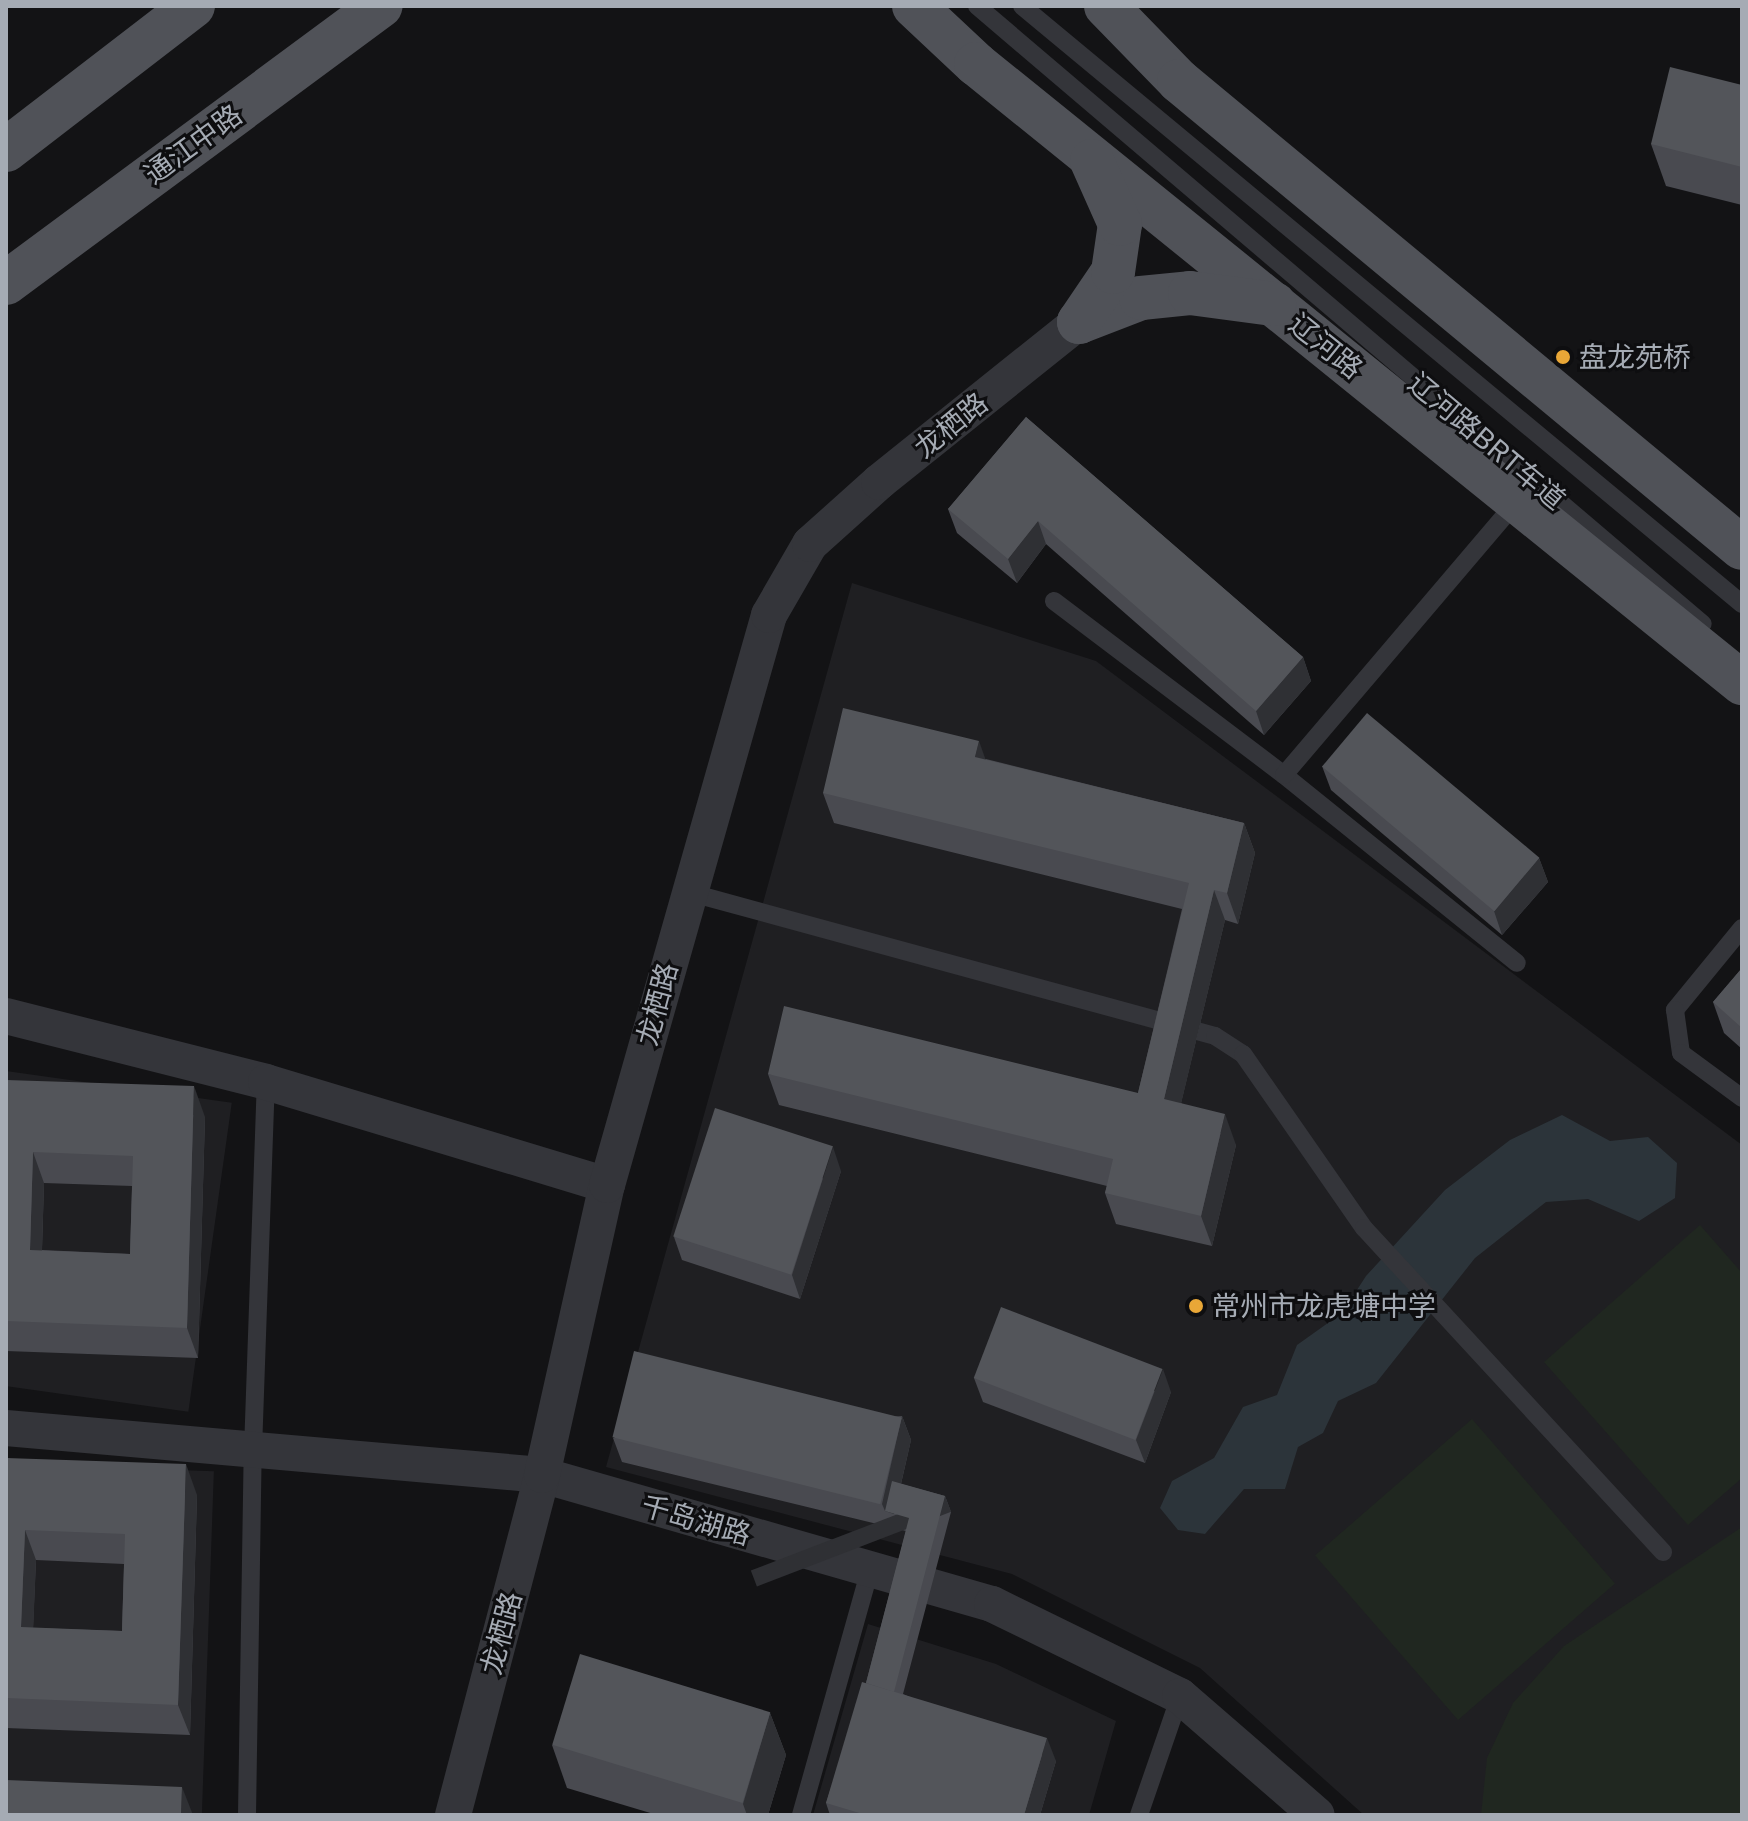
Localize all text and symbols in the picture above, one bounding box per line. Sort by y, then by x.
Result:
street label: 通江中路 [138,97,248,191]
street label: 辽河路 [1283,307,1369,385]
place label: 盘龙苑桥 [1579,340,1691,374]
marker: 盘龙苑桥 [1554,348,1572,366]
street label: 辽河路BRT车道 [1402,366,1572,516]
street label: 龙栖路 [908,386,994,464]
street label: 龙栖路 [630,959,684,1049]
place label: 常州市龙虎塘中学 [1212,1289,1436,1323]
marker: 常州市龙虎塘中学 [1187,1297,1205,1315]
street label: 千岛湖路 [638,1488,754,1552]
street label: 龙栖路 [474,1588,528,1678]

